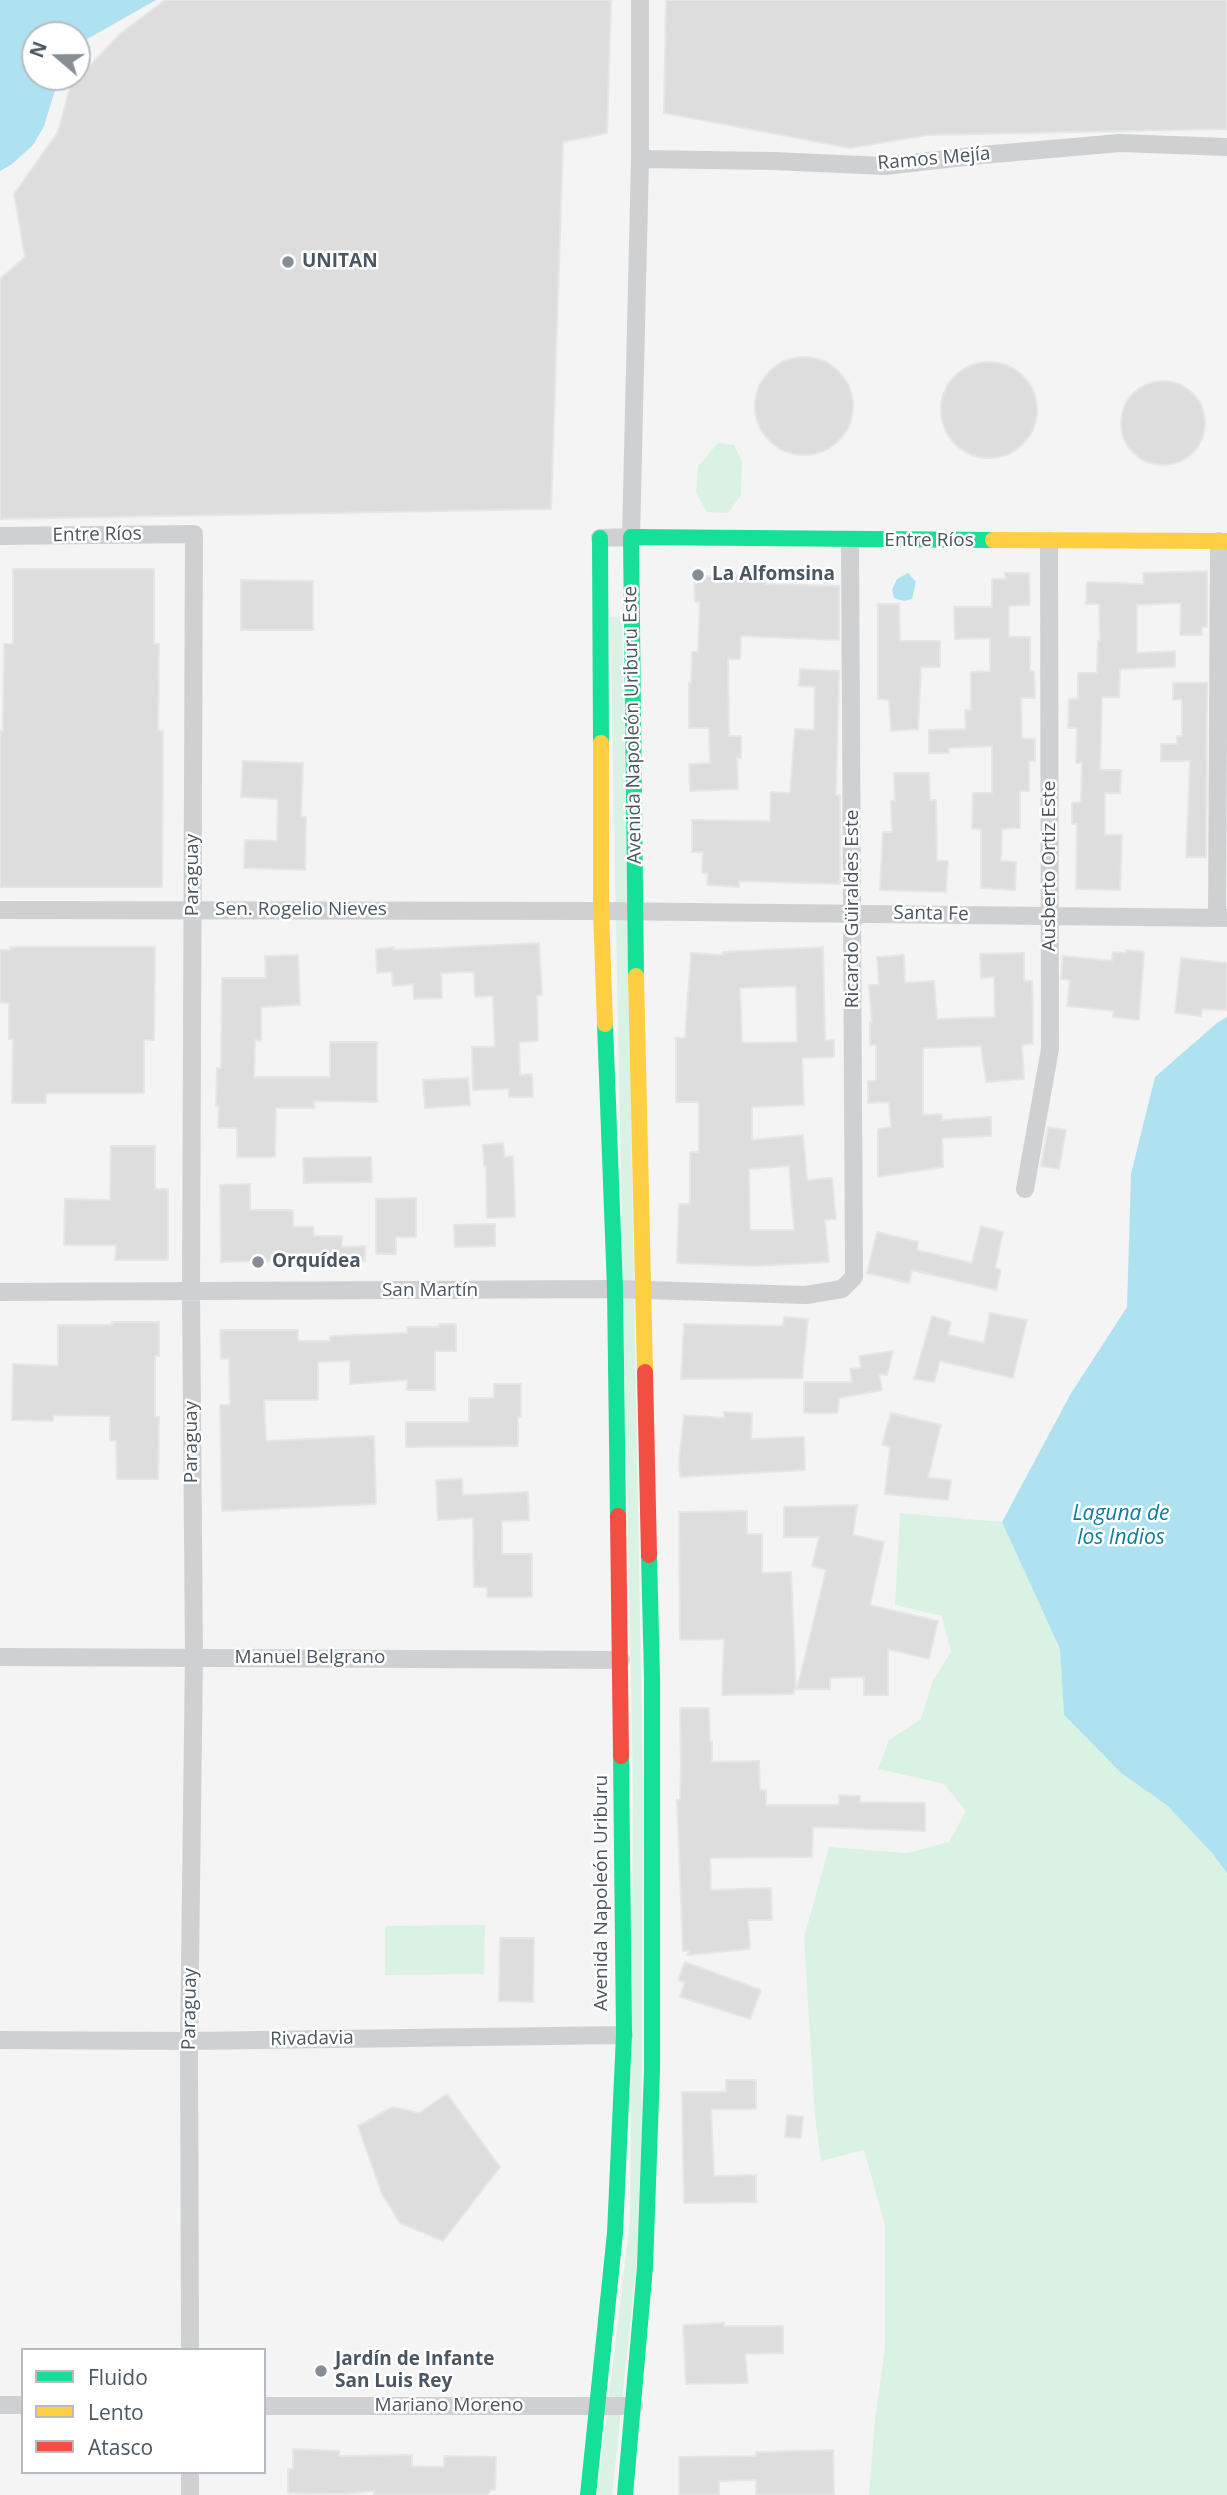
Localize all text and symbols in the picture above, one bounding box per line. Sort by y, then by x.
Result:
north arrow [21,21,91,91]
text: N [23,38,53,61]
street label: Ramos Mejía [877,143,991,175]
place label: UNITAN [302,251,378,273]
marker: UNITAN [280,254,296,270]
street label: Entre Ríos [52,523,142,547]
street label: Entre Ríos [884,530,974,552]
place label: La Alfomsina [712,564,835,586]
marker: La Alfomsina [690,567,706,583]
street label: Avenida Napoleón Uriburu Este [619,586,647,864]
street label: Ausberto Ortiz Este [1039,781,1061,951]
street label: Ricardo Güiraldes Este [842,810,864,1008]
street label: Paraguay [182,834,204,916]
street label: Sen. Rogelio Nieves [215,899,387,921]
street label: Santa Fe [893,902,969,926]
place label: Orquídea [272,1251,361,1273]
marker: Orquídea [250,1254,266,1270]
street label: San Martín [382,1280,478,1302]
street label: Paraguay [181,1401,203,1483]
water label: Laguna de los Indios [1073,1501,1169,1551]
street label: Manuel Belgrano [235,1647,385,1669]
street label: Avenida Napoleón Uriburu [591,1775,613,2011]
street label: Paraguay [178,1968,202,2050]
street label: Rivadavia [270,2027,354,2051]
legend [21,2348,266,2474]
place label: Jardín de Infante San Luis Rey [335,2349,494,2393]
text: Fluido [88,2363,148,2391]
marker: Jardín de Infante San Luis Rey [313,2363,329,2379]
street label: Mariano Moreno [375,2395,523,2417]
text: Lento [88,2398,144,2426]
text: Atasco [88,2433,153,2461]

